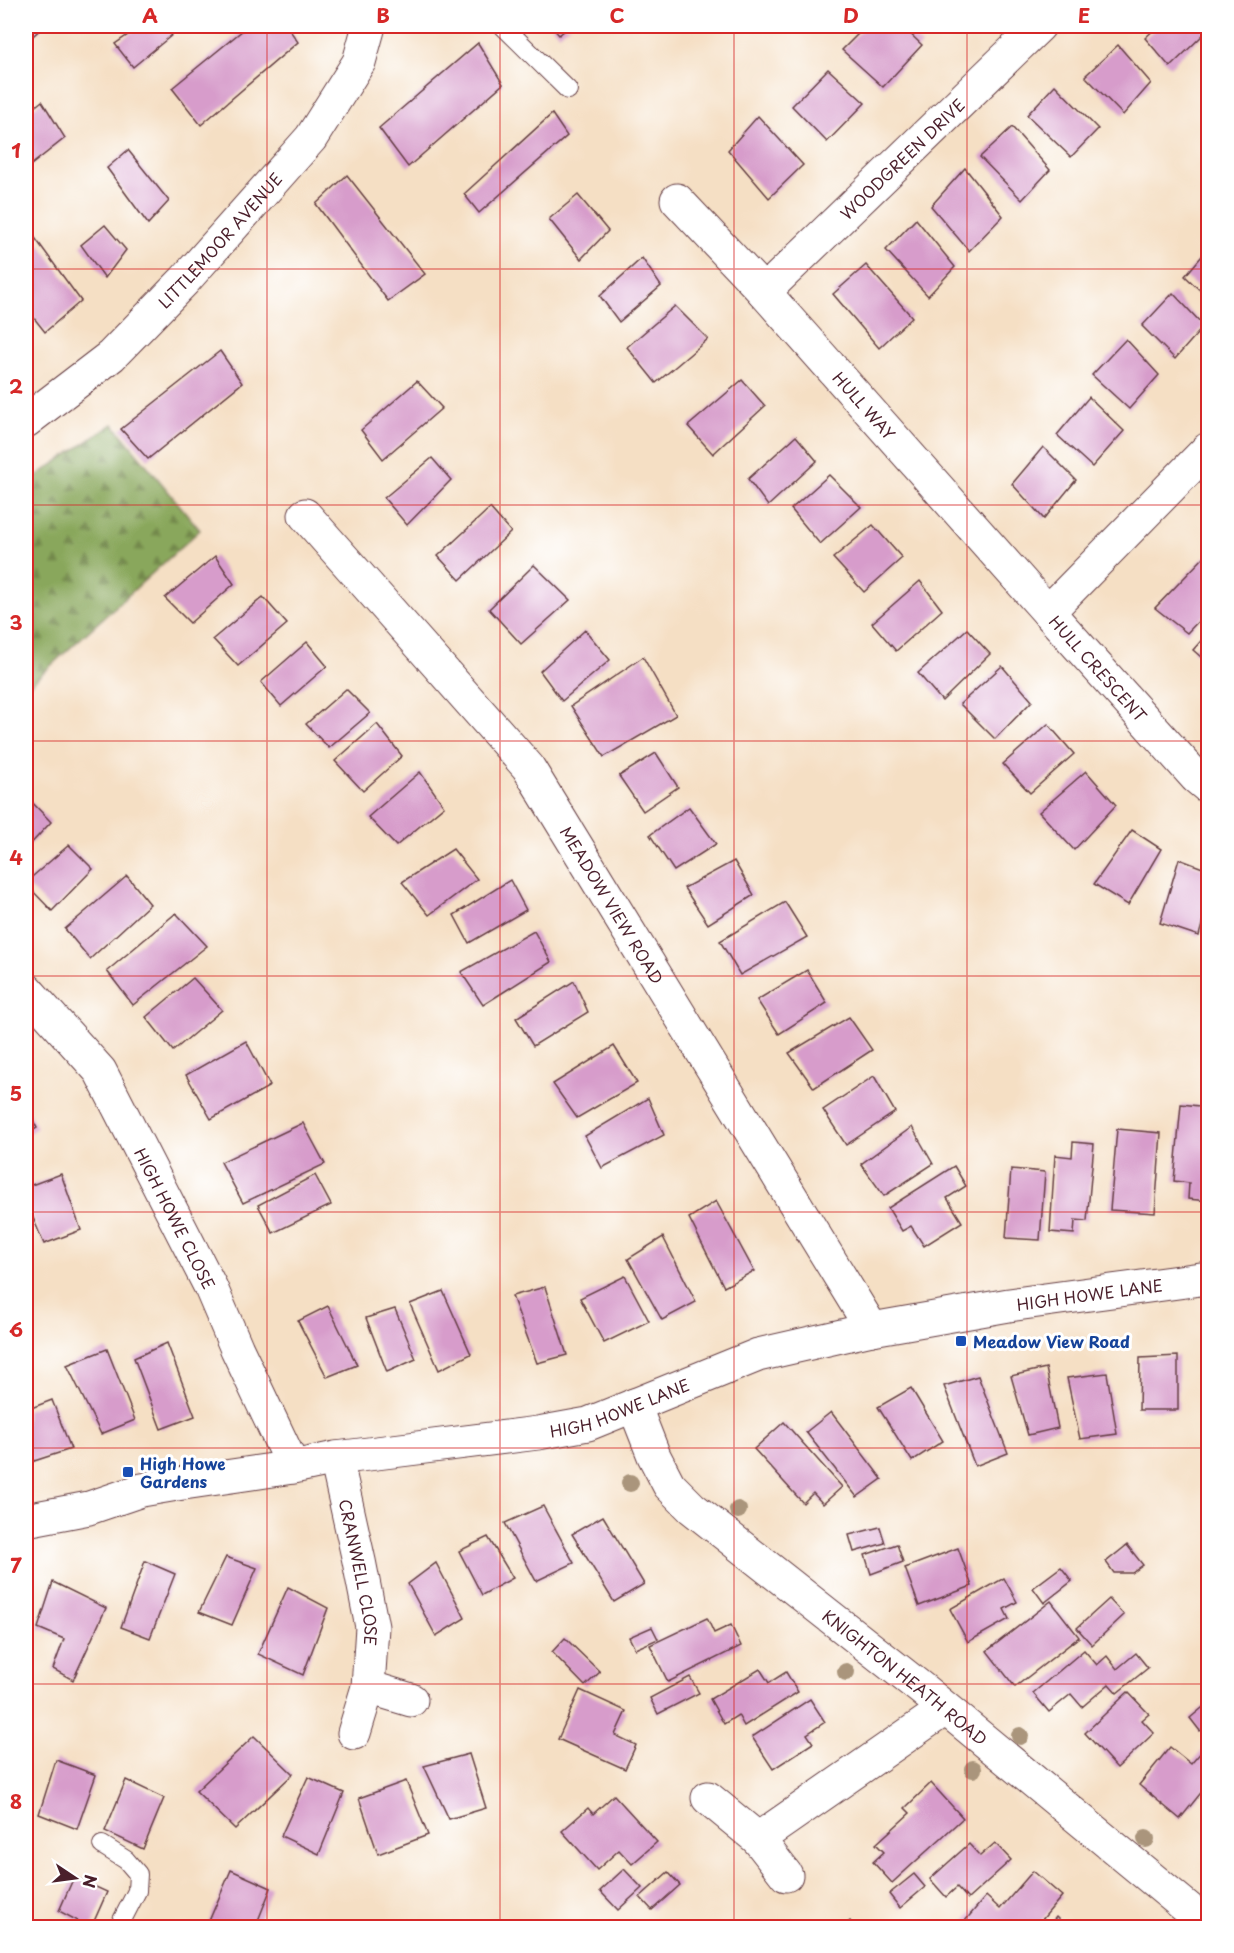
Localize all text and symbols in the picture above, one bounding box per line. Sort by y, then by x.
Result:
text: A [142,0,158,30]
text: B [376,0,390,30]
text: C [609,0,625,30]
text: D [843,0,859,30]
text: E [1078,0,1090,30]
street label: WOODGREEN DRIVE [834,93,970,224]
text: 1 [11,135,21,165]
street label: LITTLEMOOR AVENUE [152,167,287,313]
street label: HULL WAY [828,366,901,445]
text: 2 [9,371,23,401]
text: 3 [9,607,23,637]
street label: HULL CRESCENT [1044,610,1153,727]
street label: MEADOW VIEW ROAD [555,821,670,988]
text: 4 [9,842,23,872]
text: 5 [10,1078,22,1108]
street label: HIGH HOWE CLOSE [129,1143,222,1293]
street label: HIGH HOWE LANE [1015,1272,1164,1316]
text: 6 [9,1314,23,1344]
place label: Meadow View Road [973,1329,1130,1353]
marker: Meadow View Road [954,1334,968,1348]
street label: HIGH HOWE LANE [548,1372,693,1443]
place label: High Howe Gardens [140,1451,226,1493]
marker: High Howe Gardens [121,1465,135,1479]
street label: CRANWELL CLOSE [334,1497,384,1647]
text: 7 [10,1550,22,1580]
street label: KNIGHTON HEATH ROAD [818,1603,993,1751]
text: 8 [10,1786,22,1816]
north arrow [45,1848,105,1908]
text: N [77,1873,104,1890]

